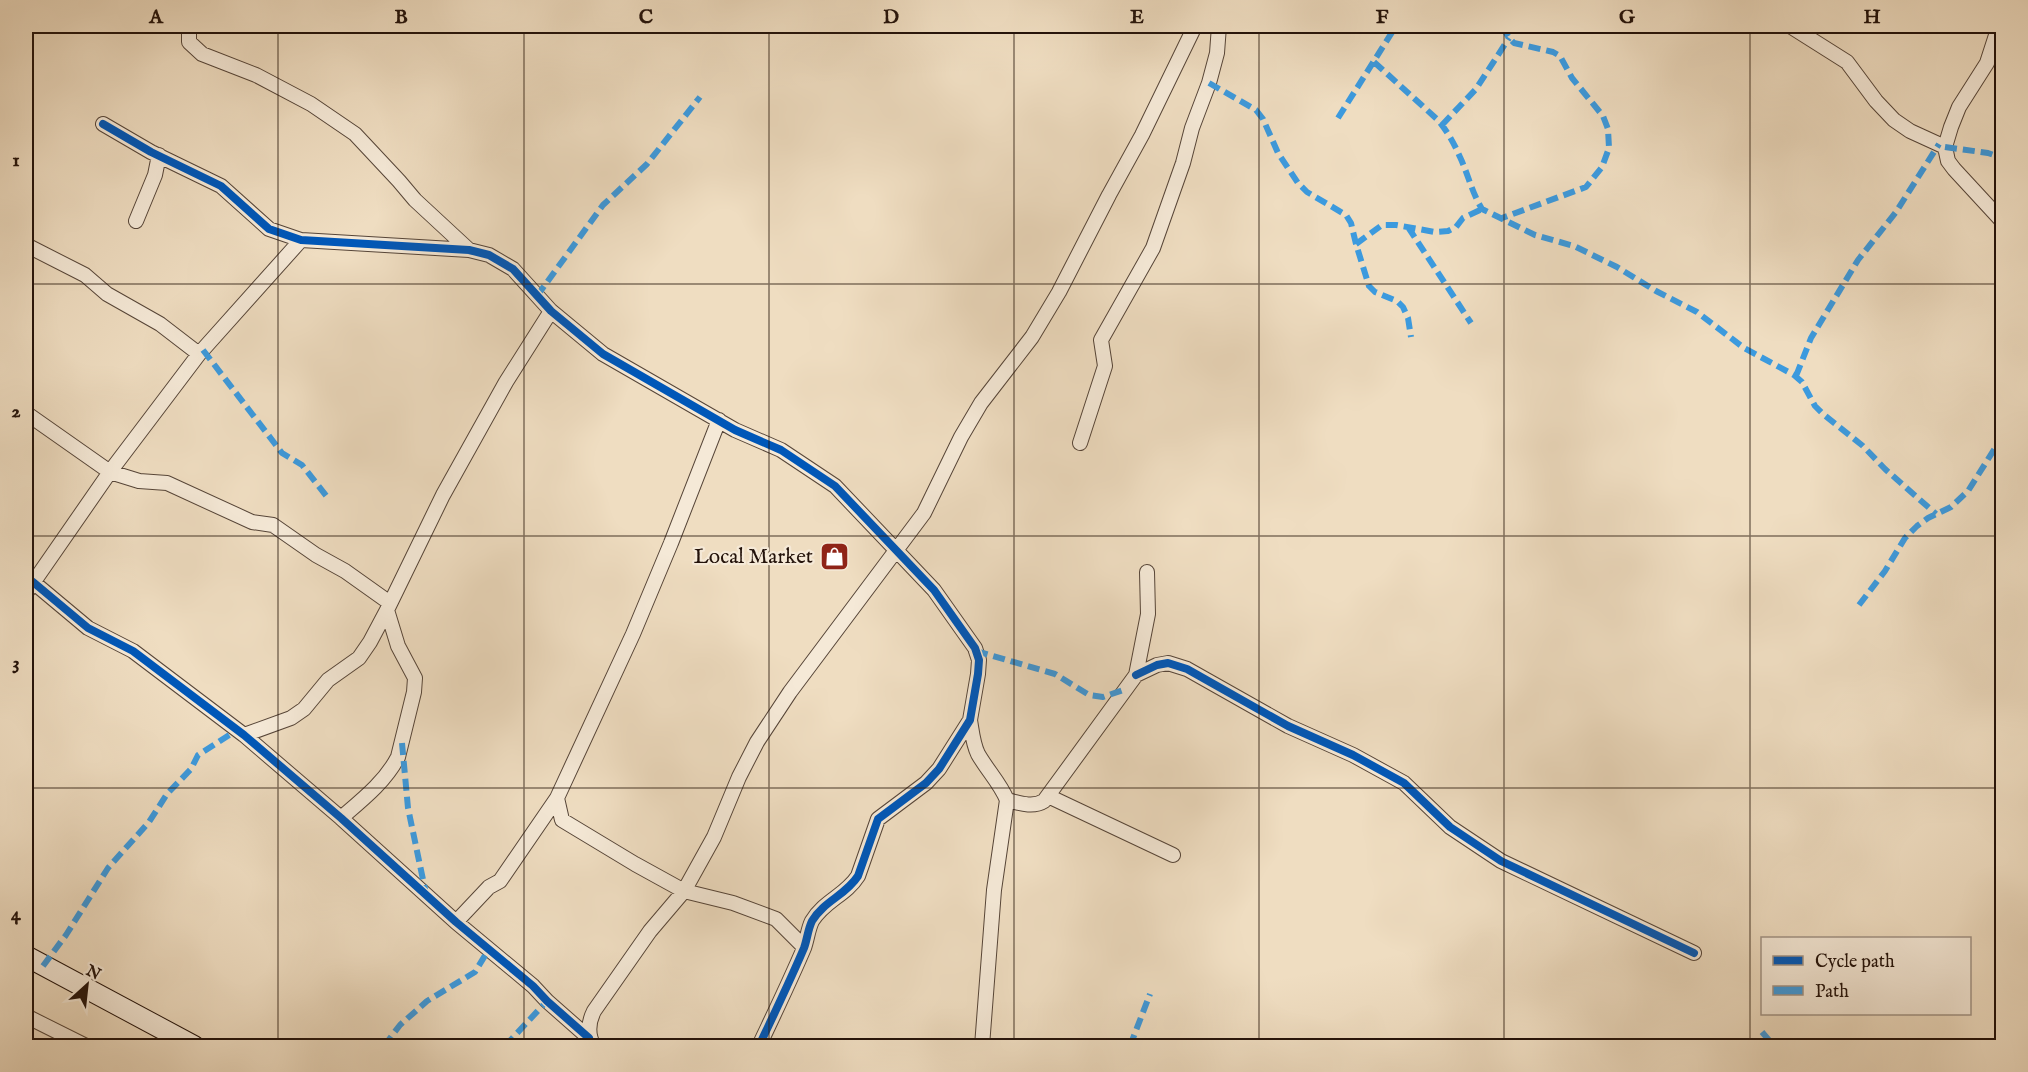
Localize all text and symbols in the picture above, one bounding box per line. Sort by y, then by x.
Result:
text: A [148,5,164,30]
text: B [394,5,408,30]
text: C [639,5,653,30]
text: D [883,5,899,30]
text: E [1130,5,1144,30]
text: F [1376,5,1389,30]
text: G [1619,5,1636,30]
text: H [1863,5,1881,30]
text: 1 [12,148,20,173]
text: 2 [11,399,21,424]
shop icon: Local Market [818,540,850,572]
place label: Local Market [694,544,813,571]
text: 3 [12,651,20,676]
text: 4 [11,902,22,927]
legend [1761,937,1971,1015]
text: Cycle path [1815,951,1895,974]
north arrow [57,955,117,1015]
text: N [81,961,104,986]
text: Path [1815,981,1849,1004]

